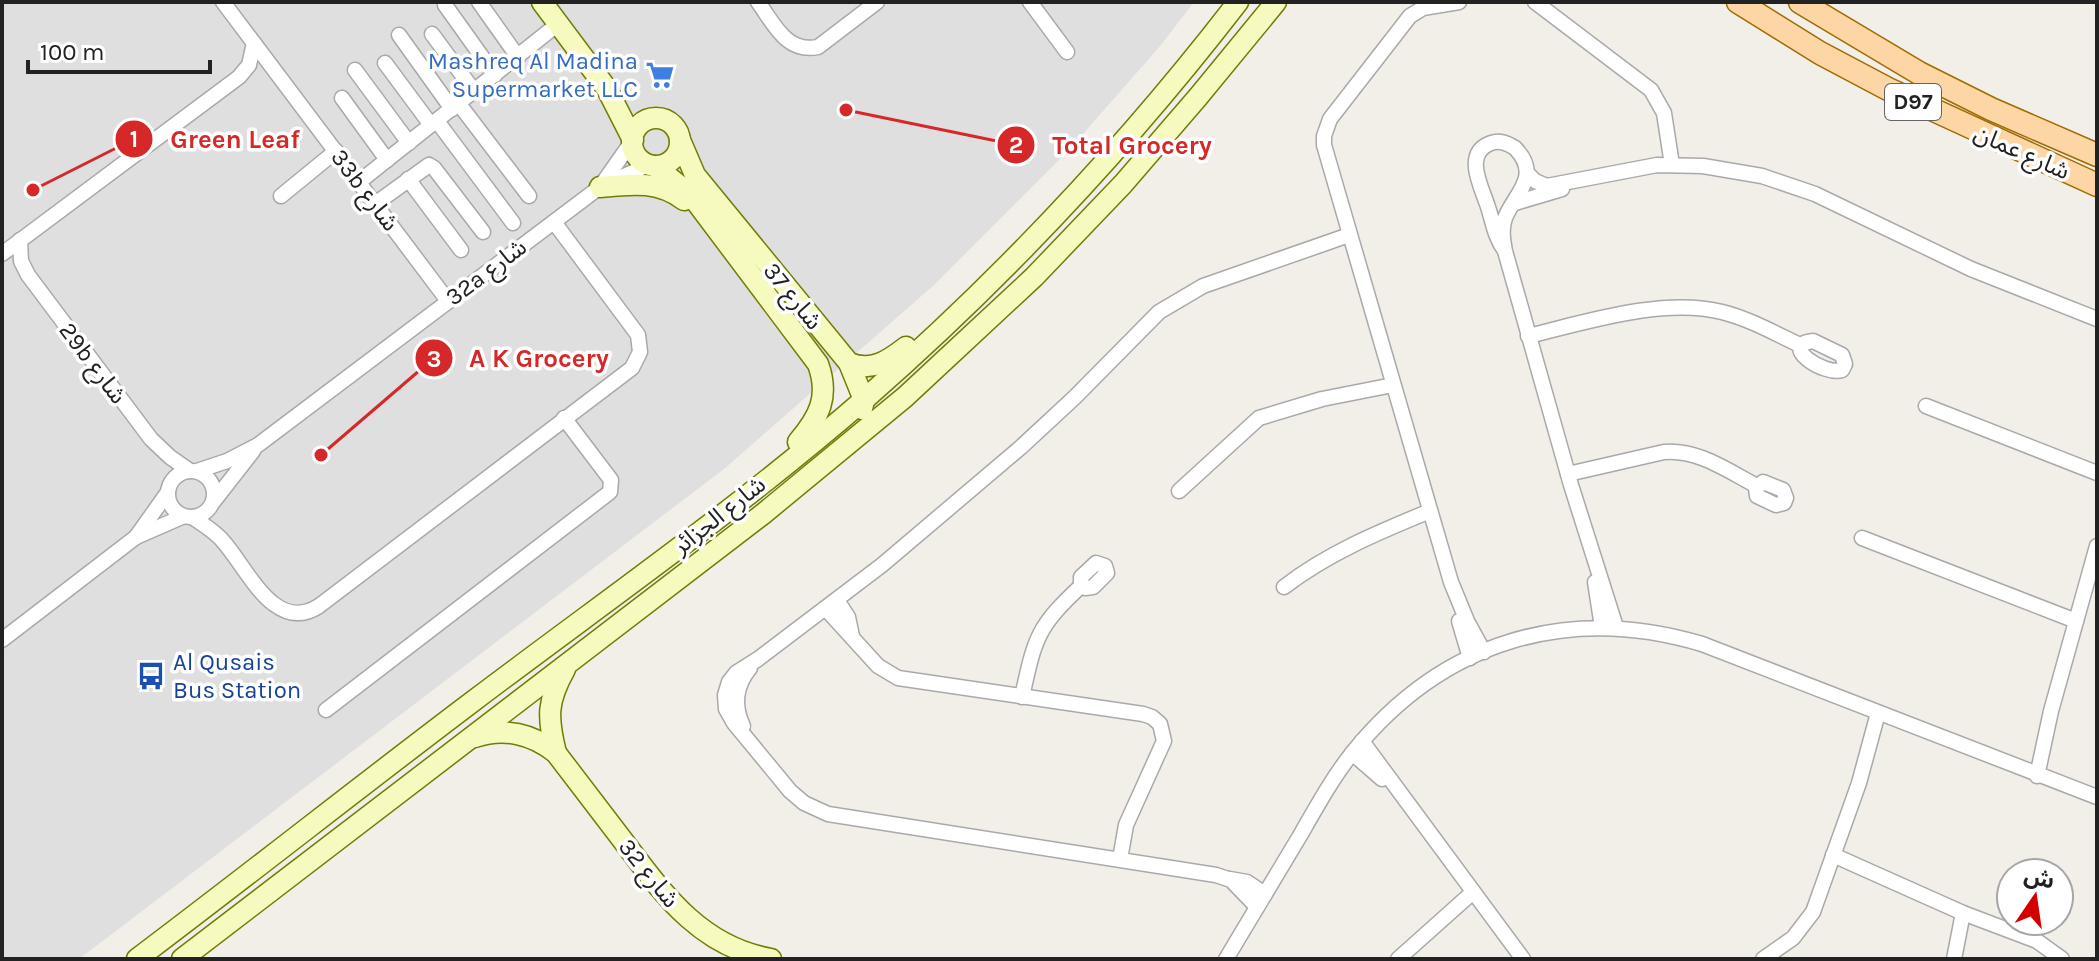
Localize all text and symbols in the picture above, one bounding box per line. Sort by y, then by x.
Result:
scale bar [28,24,210,74]
text: 100 m [40,38,105,66]
place label: Mashreq Al Madina Supermarket LLC [428,47,638,103]
supermarket icon: Mashreq Al Madina Supermarket LLC [645,60,675,90]
road number: D97 [1885,84,1941,120]
callout: Green Leaf [114,114,315,164]
street label: شارع عمان [1969,118,2074,188]
callout: Total Grocery [996,120,1228,170]
text: Green Leaf [170,124,300,155]
text: 1 [130,125,138,153]
text: Total Grocery [1052,130,1212,161]
text: 2 [1009,131,1023,159]
street label: 33b شارع [323,144,405,238]
street label: 32a شارع [440,233,534,314]
street label: شارع 37 [755,257,828,337]
street label: 29b شارع [51,317,133,411]
callout: A K Grocery [414,333,625,383]
text: A K Grocery [469,343,609,374]
text: 3 [427,345,441,373]
street label: شارع الجزائر [666,470,773,563]
place label: Al Qusais Bus Station [173,648,301,704]
bus stop icon: Al Qusais Bus Station [136,661,166,691]
street label: شارع 32 [610,833,685,915]
north arrow [1995,857,2075,937]
text: ش [2022,862,2057,895]

